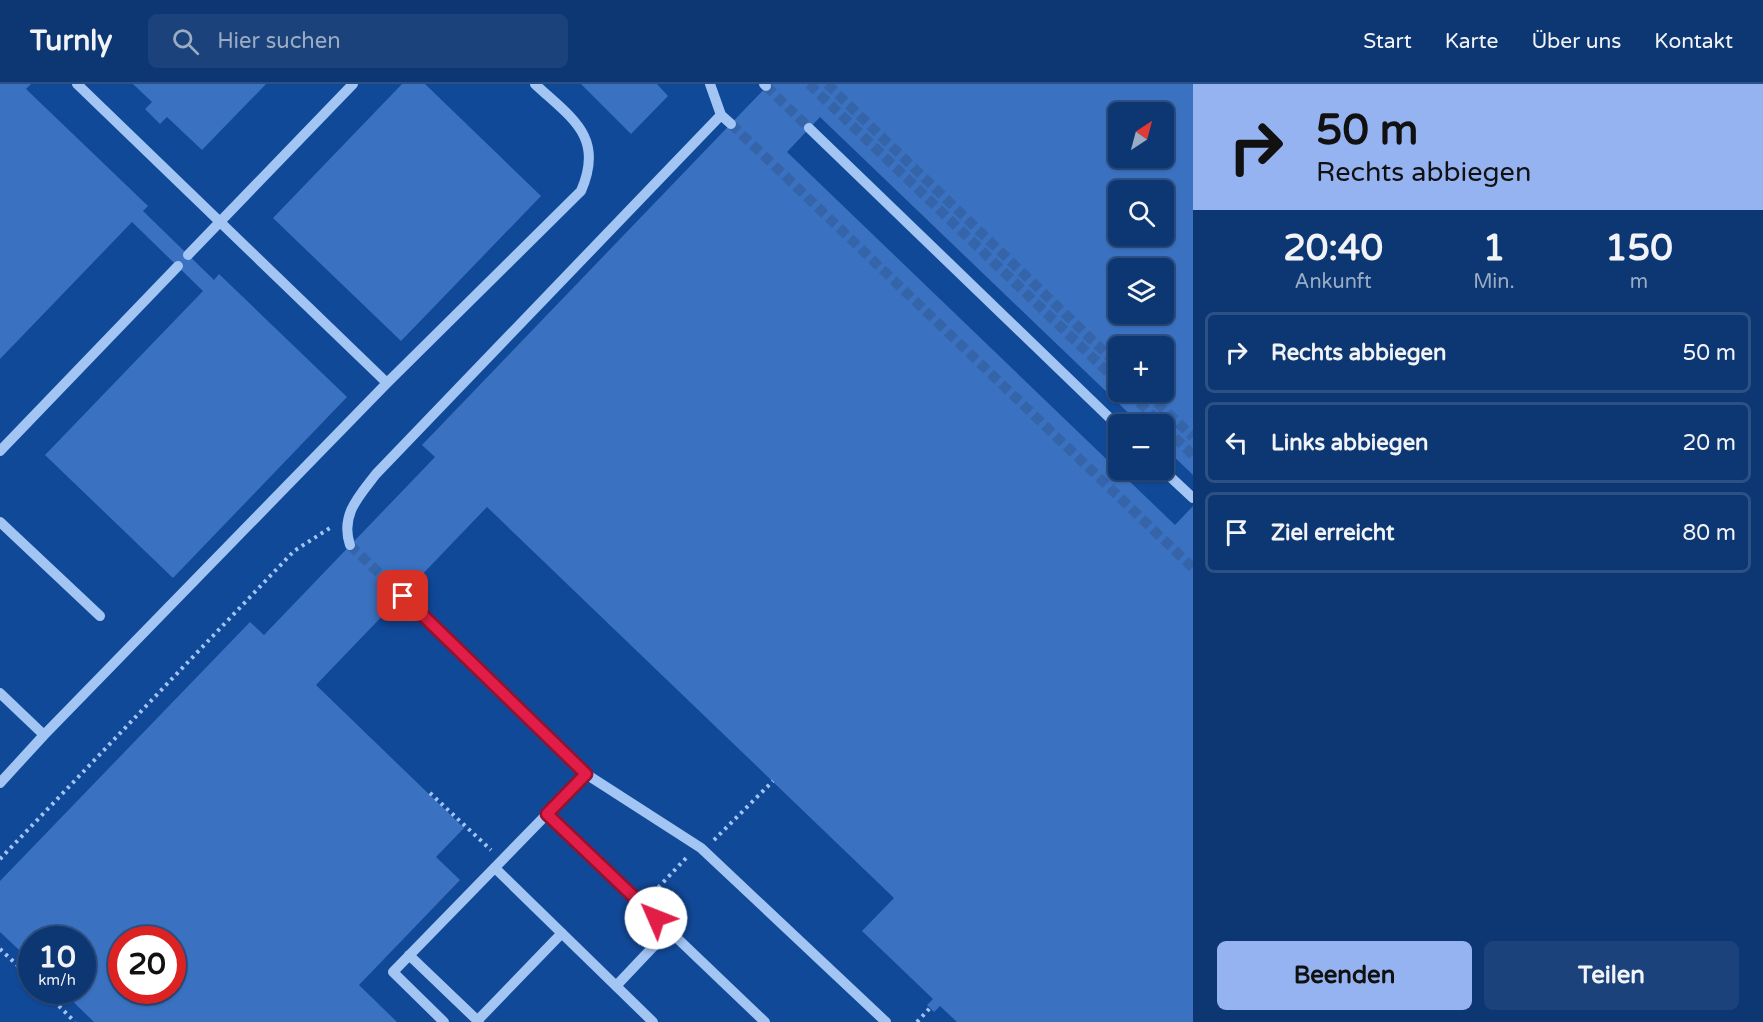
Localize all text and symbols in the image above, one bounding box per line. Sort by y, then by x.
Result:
search box [148,14,568,68]
text: Turnly [30,24,112,58]
icon: search [169,25,202,58]
text: Hier suchen [217,28,341,54]
text: Start [1363,29,1412,54]
text: Karte [1445,29,1498,54]
text: Über uns [1531,29,1621,54]
text: Kontakt [1654,29,1733,54]
north arrow [1108,102,1174,168]
map controls [1108,102,1174,480]
text: 50 m [1316,105,1418,156]
icon: right [1217,108,1295,186]
text: Rechts abbiegen [1316,156,1531,189]
button: search [1108,180,1174,246]
text: 20:40 [1283,227,1383,270]
text: 1 [1483,227,1505,270]
text: 150 [1605,227,1673,270]
button: layers [1108,258,1174,324]
text: Ankunft [1295,270,1372,294]
text: Min. [1473,270,1515,294]
text: m [1630,270,1648,294]
button: + [1108,336,1174,402]
icon: right [1220,336,1253,369]
text: Rechts abbiegen [1271,340,1446,366]
text: 50 m [1682,340,1736,366]
button: − [1108,414,1174,480]
icon: left [1220,426,1253,459]
text: Links abbiegen [1271,430,1429,456]
text: 20 m [1682,430,1736,456]
icon: arrive [1220,516,1253,549]
text: Ziel erreicht [1271,520,1394,546]
text: 80 m [1682,520,1736,546]
pin [377,570,428,621]
icon: arrive [386,579,419,612]
position arrow [624,886,688,950]
speed limit sign: 20 [108,926,186,1004]
text: 10 [38,939,76,976]
button: Beenden [1217,941,1472,1010]
button: Teilen [1484,941,1739,1010]
text: km/h [38,971,76,989]

